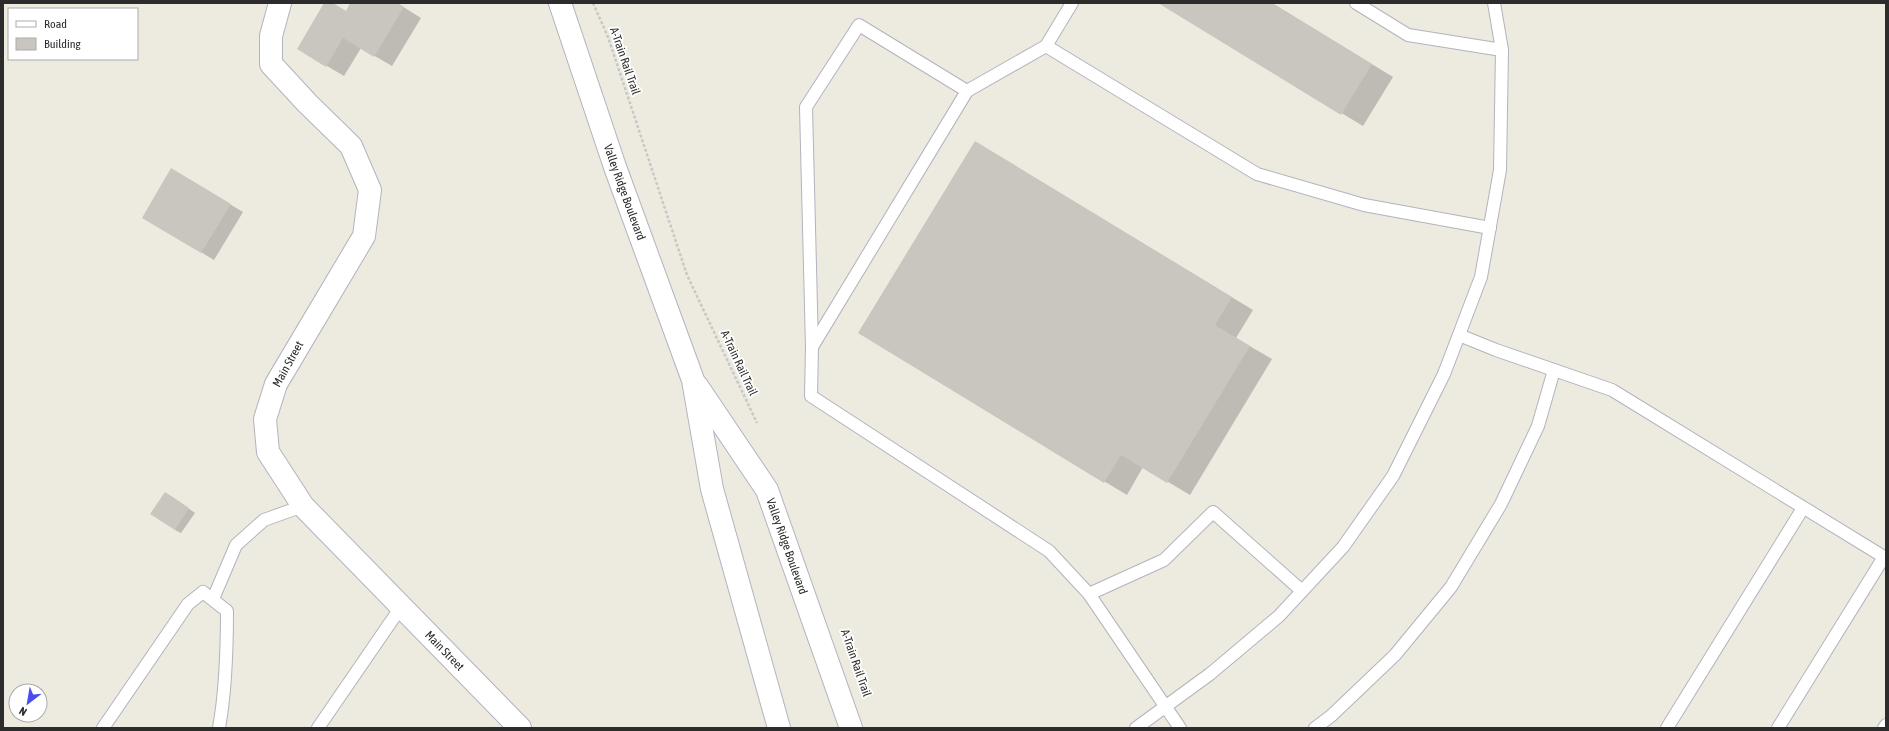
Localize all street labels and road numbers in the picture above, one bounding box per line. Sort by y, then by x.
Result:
street label: A-Train Rail Trail [607,25,643,97]
street label: Valley Ridge Boulevard [601,143,648,242]
street label: A-Train Rail Trail [718,328,761,399]
street label: Main Street [270,338,307,389]
street label: Valley Ridge Boulevard [763,496,810,596]
street label: A-Train Rail Trail [838,627,874,699]
street label: Main Street [422,628,468,674]

